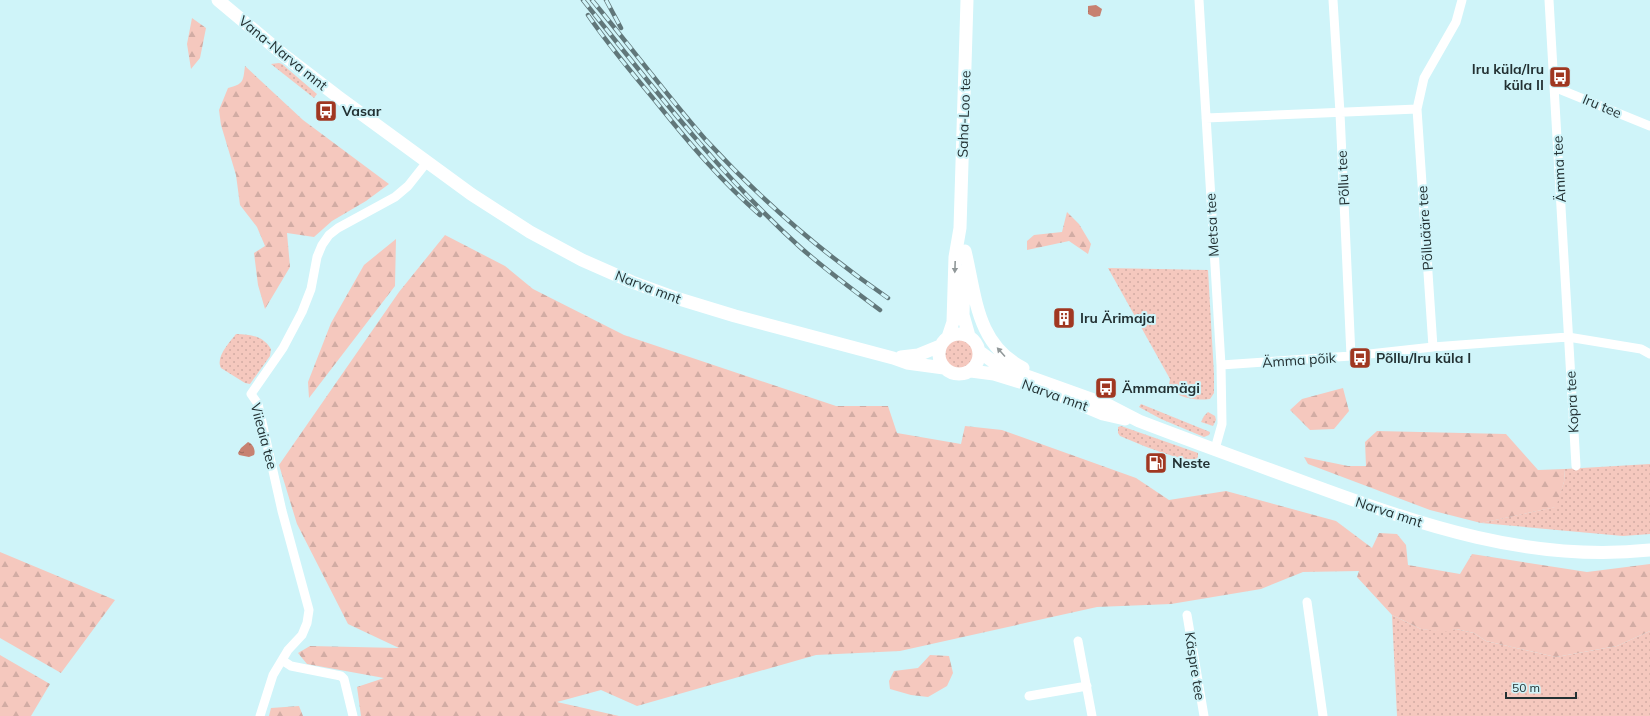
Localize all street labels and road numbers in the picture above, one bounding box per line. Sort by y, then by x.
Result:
street label: Vana-Narva mnt [235,12,331,94]
street label: Saha-Loo tee [953,70,975,158]
street label: Iru tee [1580,90,1624,122]
street label: Ämma tee [1548,135,1570,203]
street label: Põllu tee [1333,150,1353,206]
street label: Põlluääre tee [1413,185,1437,271]
street label: Metsa tee [1201,193,1223,257]
street label: Narva mnt [613,266,684,308]
street label: Ämma põik [1262,348,1337,372]
street label: Kopra tee [1561,370,1583,434]
street label: Narva mnt [1019,375,1091,415]
street label: Viieaia tee [247,401,281,471]
street label: Narva mnt [1353,493,1425,531]
street label: Käspre tee [1181,631,1209,701]

